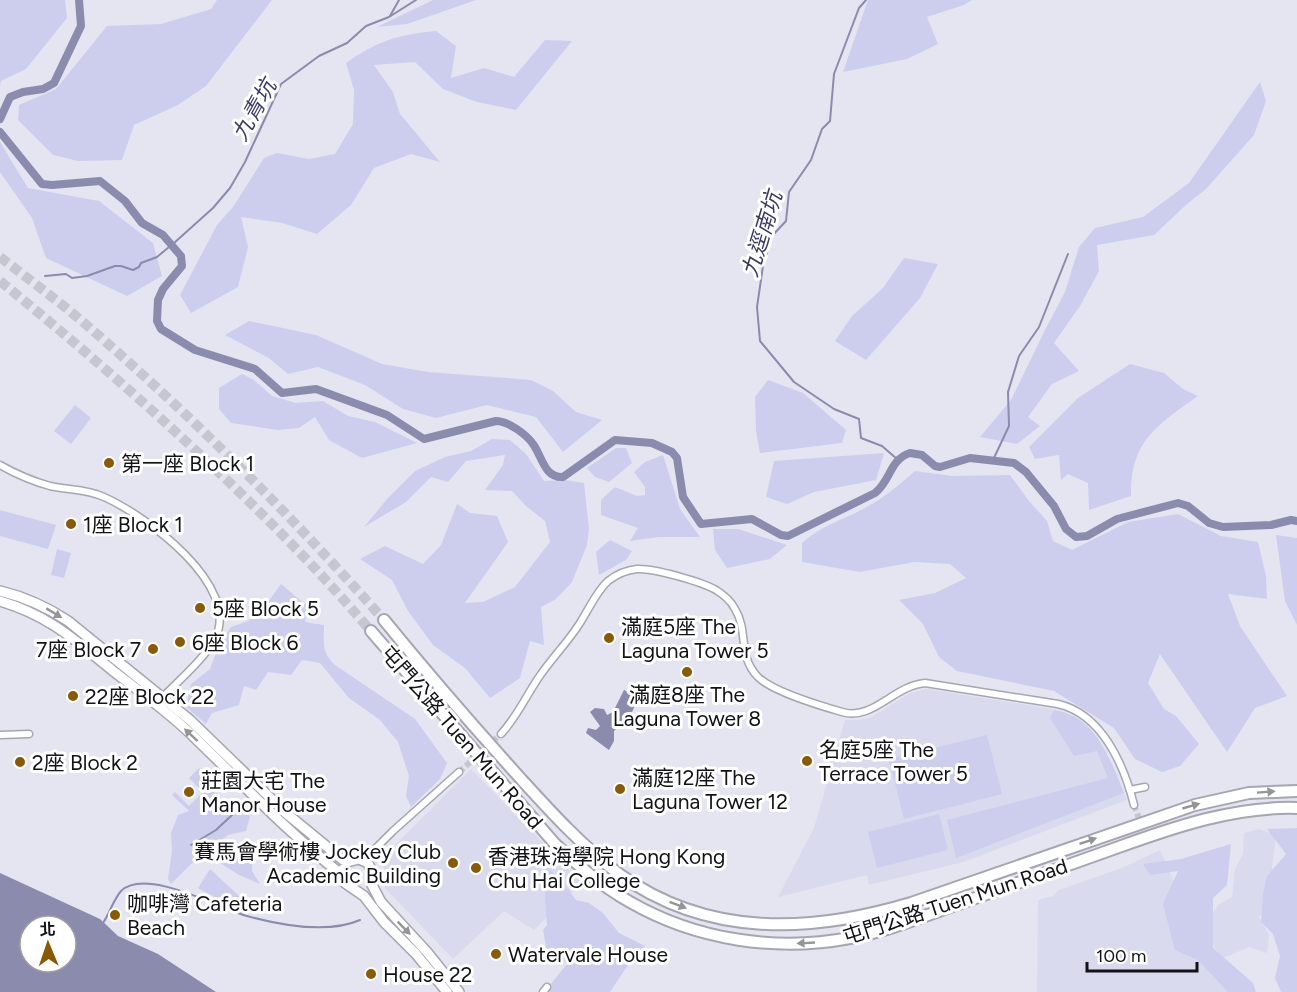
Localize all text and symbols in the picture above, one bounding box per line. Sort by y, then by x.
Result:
water label: 九青坑 [226,72,283,145]
water label: 九逕南坑 [736,185,789,280]
place label: 第一座 Block 1 [121,451,254,476]
marker: 第一座 Block 1 [102,456,116,470]
place label: 1座 Block 1 [83,512,183,537]
marker: 1座 Block 1 [64,517,78,531]
place label: 5座 Block 5 [212,596,319,621]
marker: 5座 Block 5 [193,601,207,615]
one-way arrow [46,607,62,618]
place label: 滿庭5座 The Laguna Tower 5 [621,614,769,663]
place label: 6座 Block 6 [192,630,298,655]
marker: 滿庭5座 The Laguna Tower 5 [602,631,616,645]
marker: 6座 Block 6 [173,635,187,649]
place label: 7座 Block 7 [36,637,141,662]
street label: 屯門公路 Tuen Mun Road [376,640,548,834]
marker: 7座 Block 7 [146,642,160,656]
marker: 滿庭8座 The Laguna Tower 8 [680,665,694,679]
place label: 滿庭8座 The Laguna Tower 8 [613,682,761,731]
place label: 22座 Block 22 [85,684,215,709]
marker: 22座 Block 22 [66,689,80,703]
one-way arrow [184,728,198,742]
place label: 名庭5座 The Terrace Tower 5 [819,737,968,786]
place label: 2座 Block 2 [32,750,138,775]
marker: 名庭5座 The Terrace Tower 5 [800,754,814,768]
marker: 2座 Block 2 [13,755,27,769]
place label: 滿庭12座 The Laguna Tower 12 [632,765,788,814]
place label: 莊園大宅 The Manor House [201,768,327,817]
marker: 滿庭12座 The Laguna Tower 12 [613,782,627,796]
marker: 莊園大宅 The Manor House [182,785,196,799]
one-way arrow [1256,787,1275,796]
one-way arrow [1183,801,1201,810]
one-way arrow [1080,835,1098,845]
place label: 賽馬會學術樓 Jockey Club Academic Building [194,839,441,888]
place label: 香港珠海學院 Hong Kong Chu Hai College [488,844,725,893]
street label: 屯門公路 Tuen Mun Road [840,853,1070,949]
marker: 賽馬會學術樓 Jockey Club Academic Building [446,856,460,870]
marker: 香港珠海學院 Hong Kong Chu Hai College [469,861,483,875]
place label: 咖啡灣 Cafeteria Beach [127,891,282,940]
one-way arrow [670,900,688,910]
marker: 咖啡灣 Cafeteria Beach [108,908,122,922]
north arrow [18,914,78,974]
text: 北 [39,920,56,939]
one-way arrow [397,920,411,935]
scale bar [1087,935,1196,973]
one-way arrow [796,939,815,948]
place label: Watervale House [508,942,668,967]
text: 100 m [1096,945,1146,967]
marker: Watervale House [489,947,503,961]
place label: House 22 [383,962,473,987]
marker: House 22 [364,967,378,981]

